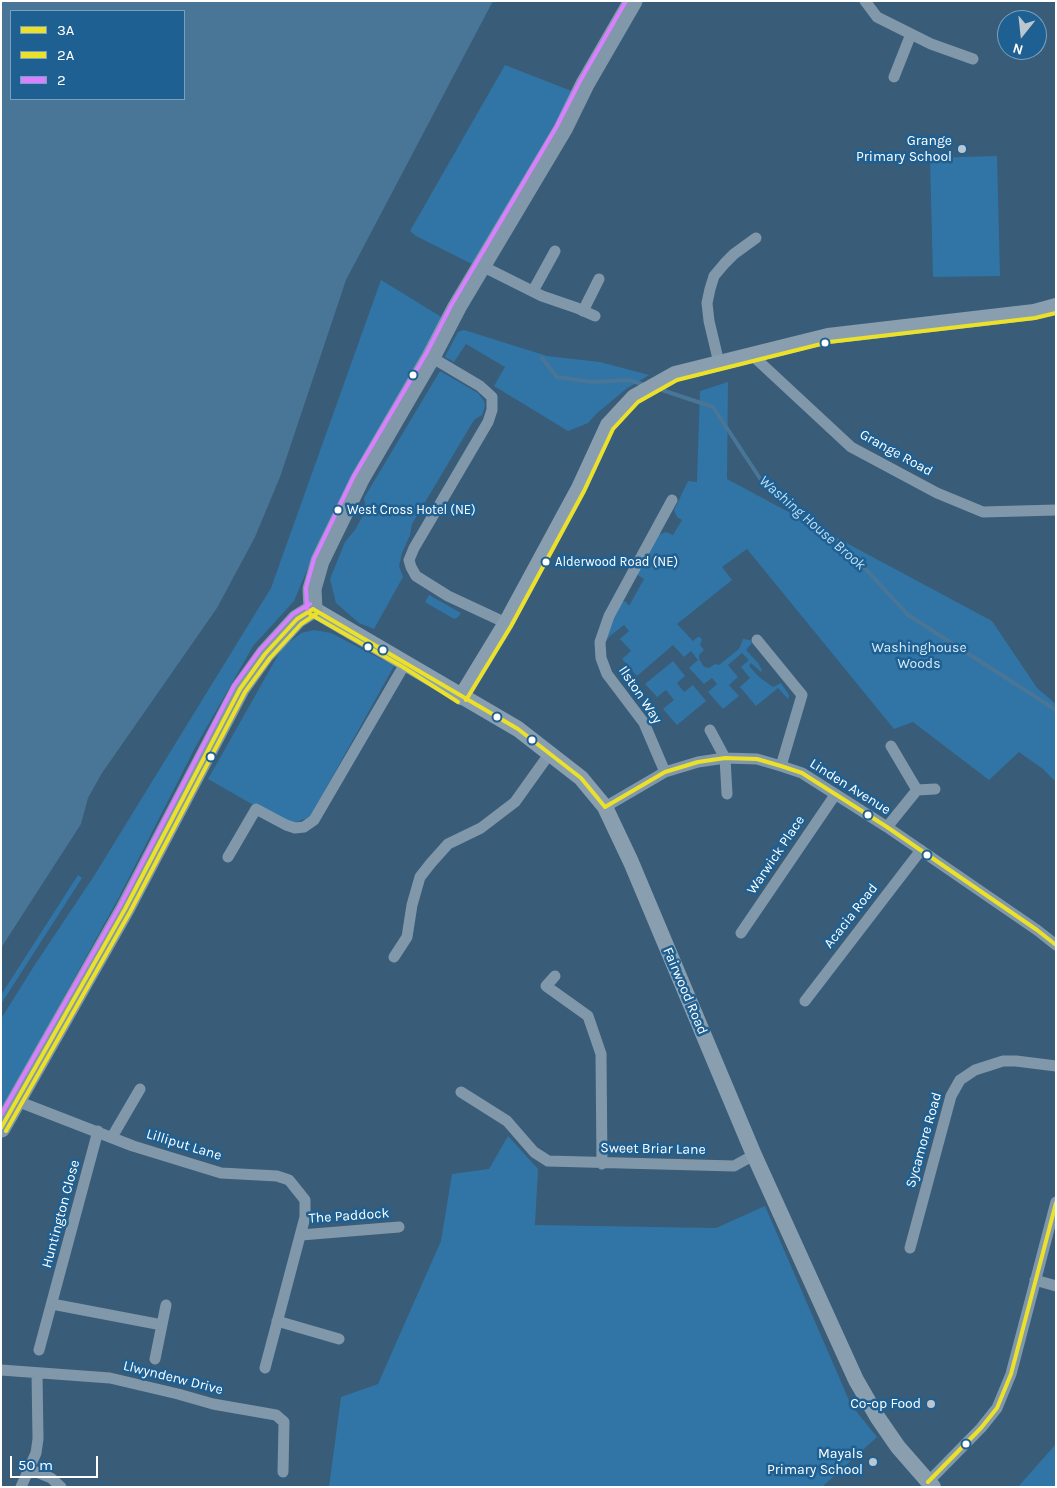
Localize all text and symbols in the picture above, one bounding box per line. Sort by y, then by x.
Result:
legend [10,10,185,100]
north arrow [997,10,1047,60]
text: 3A [57,21,74,39]
text: N [1011,39,1025,58]
text: 2A [57,46,74,64]
text: 2 [57,71,66,89]
place label: Grange Primary School [856,133,952,166]
marker: Grange Primary School [956,143,968,155]
unlabelled marker [820,338,830,348]
unlabelled marker [408,370,418,380]
street label: Grange Road [857,426,935,480]
water label: Washing House Brook [755,472,869,574]
place label: West Cross Hotel (NE) [347,502,476,518]
marker: West Cross Hotel (NE) [333,505,343,515]
place label: Alderwood Road (NE) [555,554,678,570]
marker: Alderwood Road (NE) [541,557,551,567]
park label: Washinghouse Woods [871,640,967,672]
unlabelled marker [363,642,373,652]
unlabelled marker [378,645,388,655]
street label: Ilston Way [615,663,665,727]
unlabelled marker [492,712,502,722]
unlabelled marker [527,735,537,745]
unlabelled marker [206,752,216,762]
street label: Linden Avenue [806,755,894,819]
unlabelled marker [863,810,873,820]
street label: Warwick Place [743,812,809,898]
unlabelled marker [922,850,932,860]
street label: Acacia Road [820,880,882,952]
street label: Fairwood Road [659,945,711,1037]
street label: Sycamore Road [902,1090,946,1190]
street label: Lilliput Lane [144,1126,224,1164]
street label: Sweet Briar Lane [600,1140,706,1158]
street label: Huntington Close [38,1158,84,1270]
street label: The Paddock [308,1205,390,1227]
street label: Llwynderw Drive [121,1357,225,1399]
place label: Co-op Food [850,1396,921,1412]
marker: Co-op Food [925,1398,937,1410]
unlabelled marker [961,1439,971,1449]
scale bar [12,1446,100,1478]
place label: Mayals Primary School [767,1446,863,1478]
text: 50 m [18,1456,53,1474]
marker: Mayals Primary School [867,1456,879,1468]

